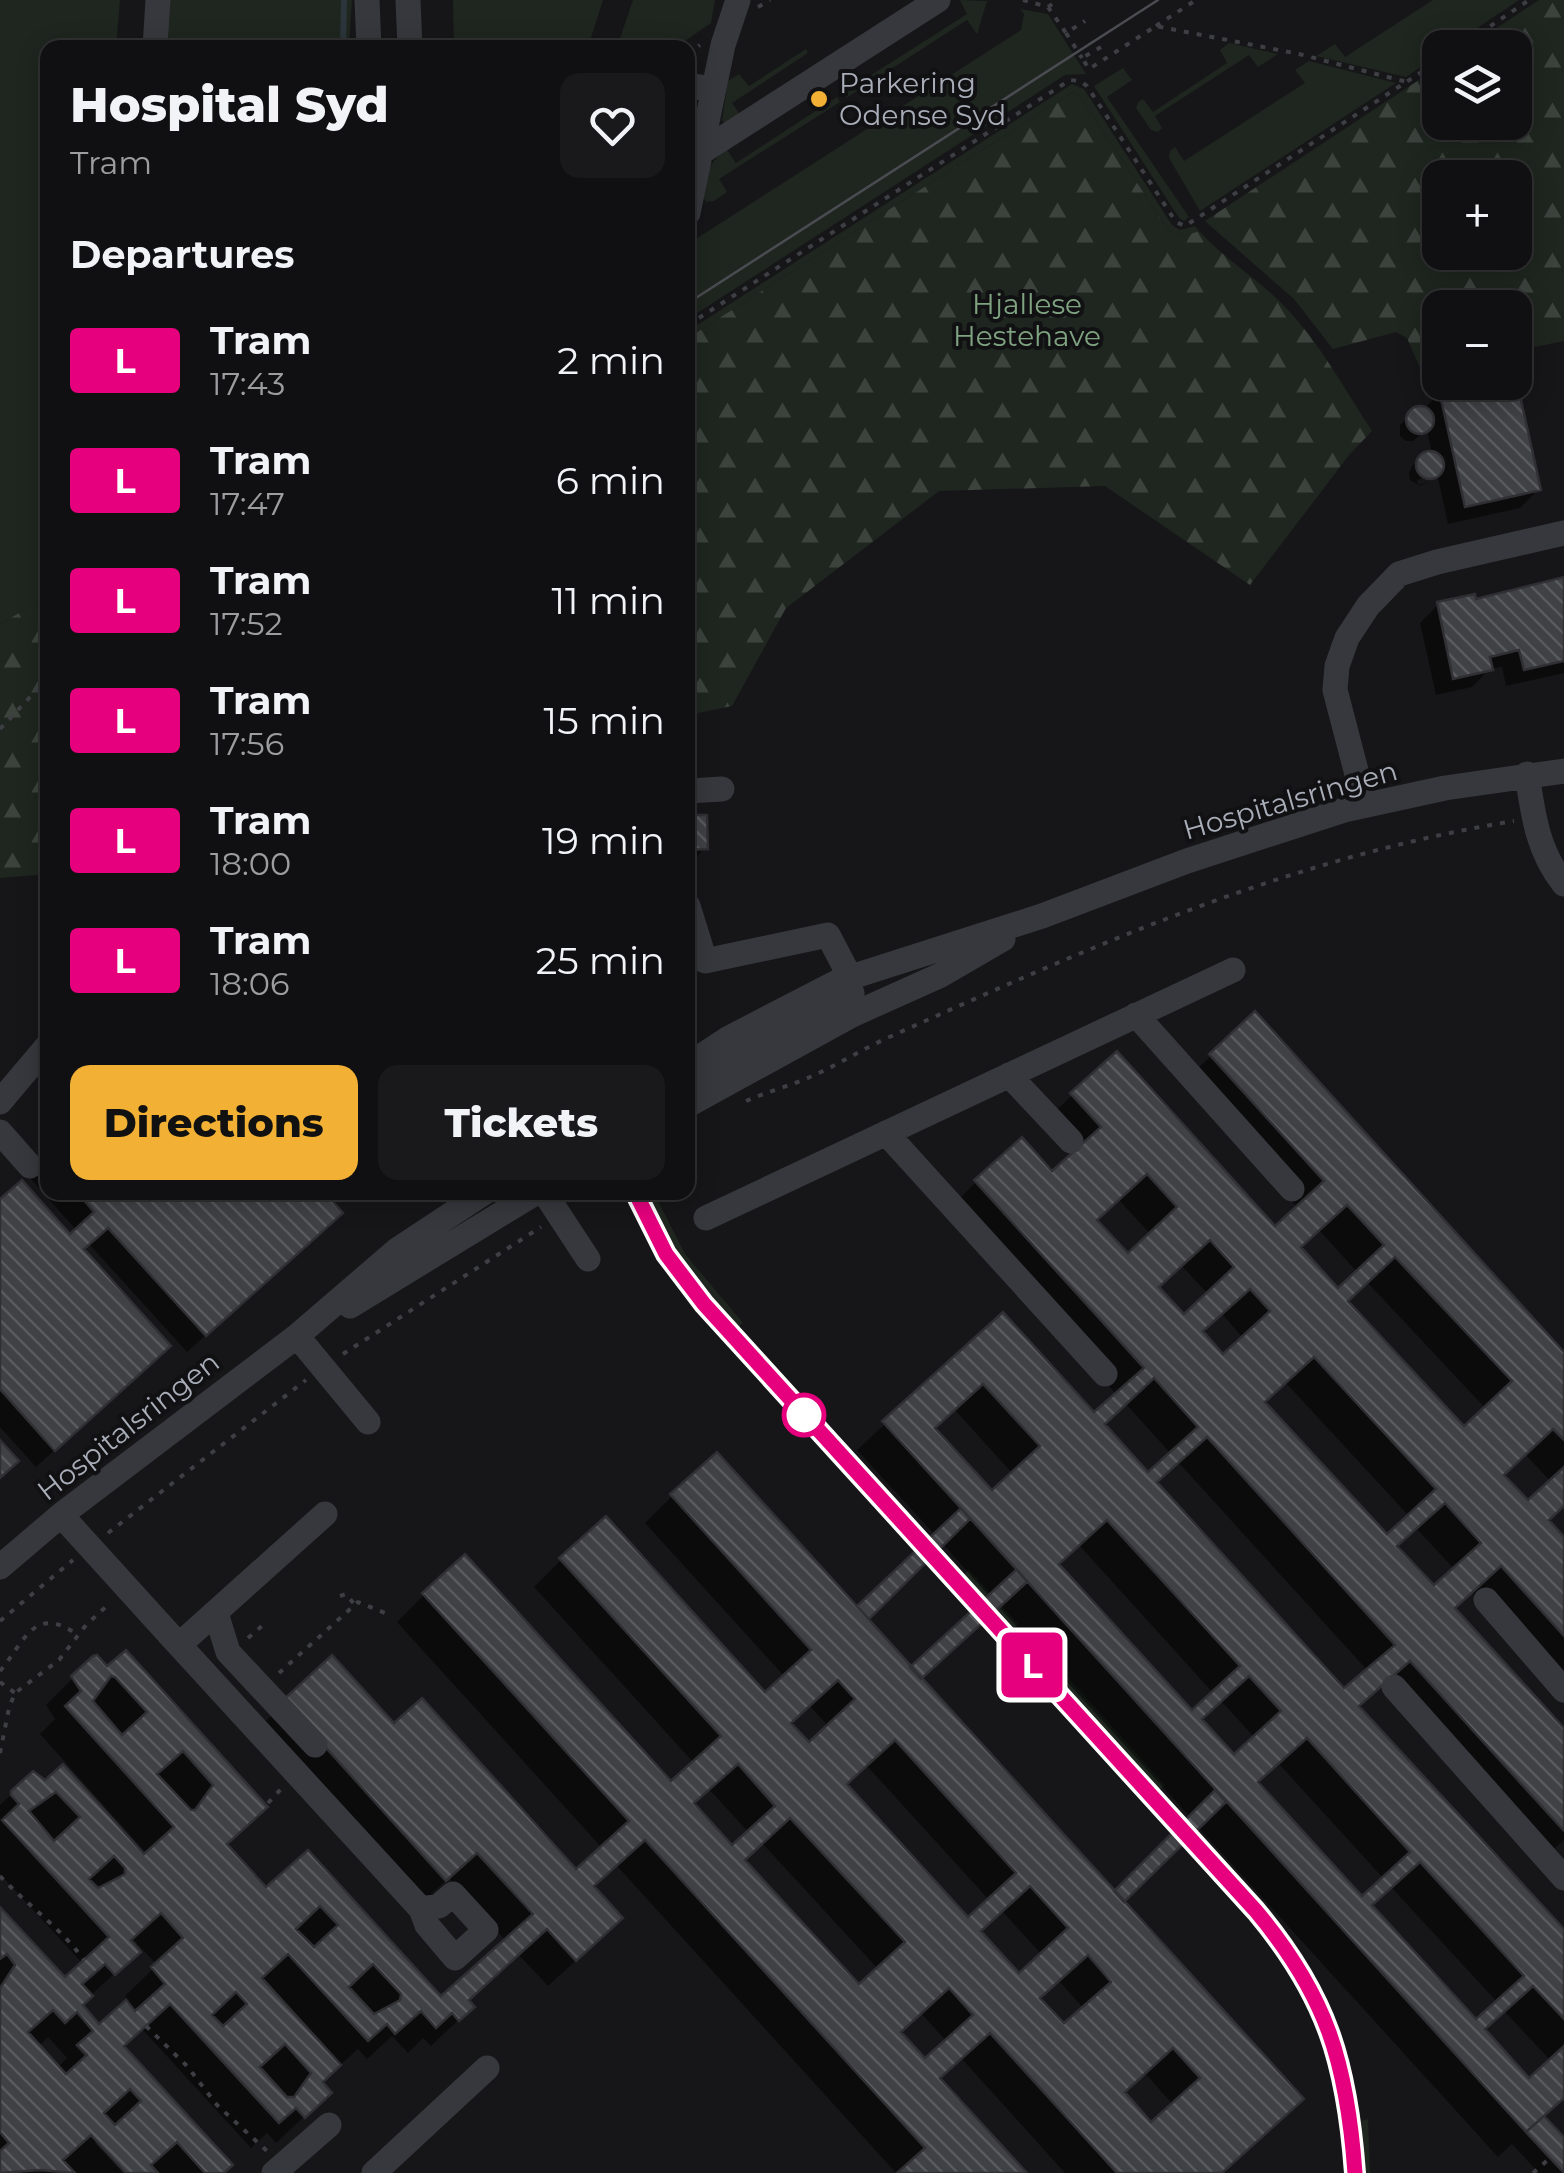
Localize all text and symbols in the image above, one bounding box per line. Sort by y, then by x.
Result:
map controls [1422,30,1532,400]
button: layers [1422,30,1532,140]
place label: Parkering Odense Syd [839,66,1006,132]
button: heart [560,73,665,178]
text: Hospital Syd [70,76,389,134]
marker: Parkering Odense Syd [808,88,830,110]
text: Tram [70,143,152,182]
button: + [1422,160,1532,270]
text: Departures [70,231,294,278]
park label: Hjallese Hestehave [953,287,1101,353]
button: − [1422,290,1532,400]
text: Tram [210,317,311,364]
text: 2 min [557,337,665,384]
text: L [114,339,136,382]
text: 17:43 [210,364,285,403]
text: Tram [210,437,311,484]
text: 6 min [556,457,665,504]
text: L [114,459,136,502]
text: 17:47 [210,484,285,523]
text: Tram [210,557,311,604]
text: 11 min [551,577,665,624]
text: L [114,579,136,622]
text: 17:52 [210,604,283,643]
text: Tram [210,677,311,724]
text: 15 min [544,697,665,744]
text: L [114,699,136,742]
text: 17:56 [210,724,284,763]
street label: Hospitalsringen [1179,753,1401,847]
text: Tram [210,797,311,844]
text: 19 min [542,817,665,864]
text: L [114,819,136,862]
text: 18:00 [210,844,291,883]
text: Tram [210,917,311,964]
text: 25 min [536,937,665,984]
text: L [114,939,136,982]
text: 18:06 [210,964,289,1003]
button: Directions [70,1065,358,1180]
button: Tickets [378,1065,665,1180]
street label: Hospitalsringen [30,1344,226,1508]
unlabelled marker [783,1394,825,1436]
line badge: L [1000,1632,1064,1698]
text: L [1021,1644,1043,1687]

